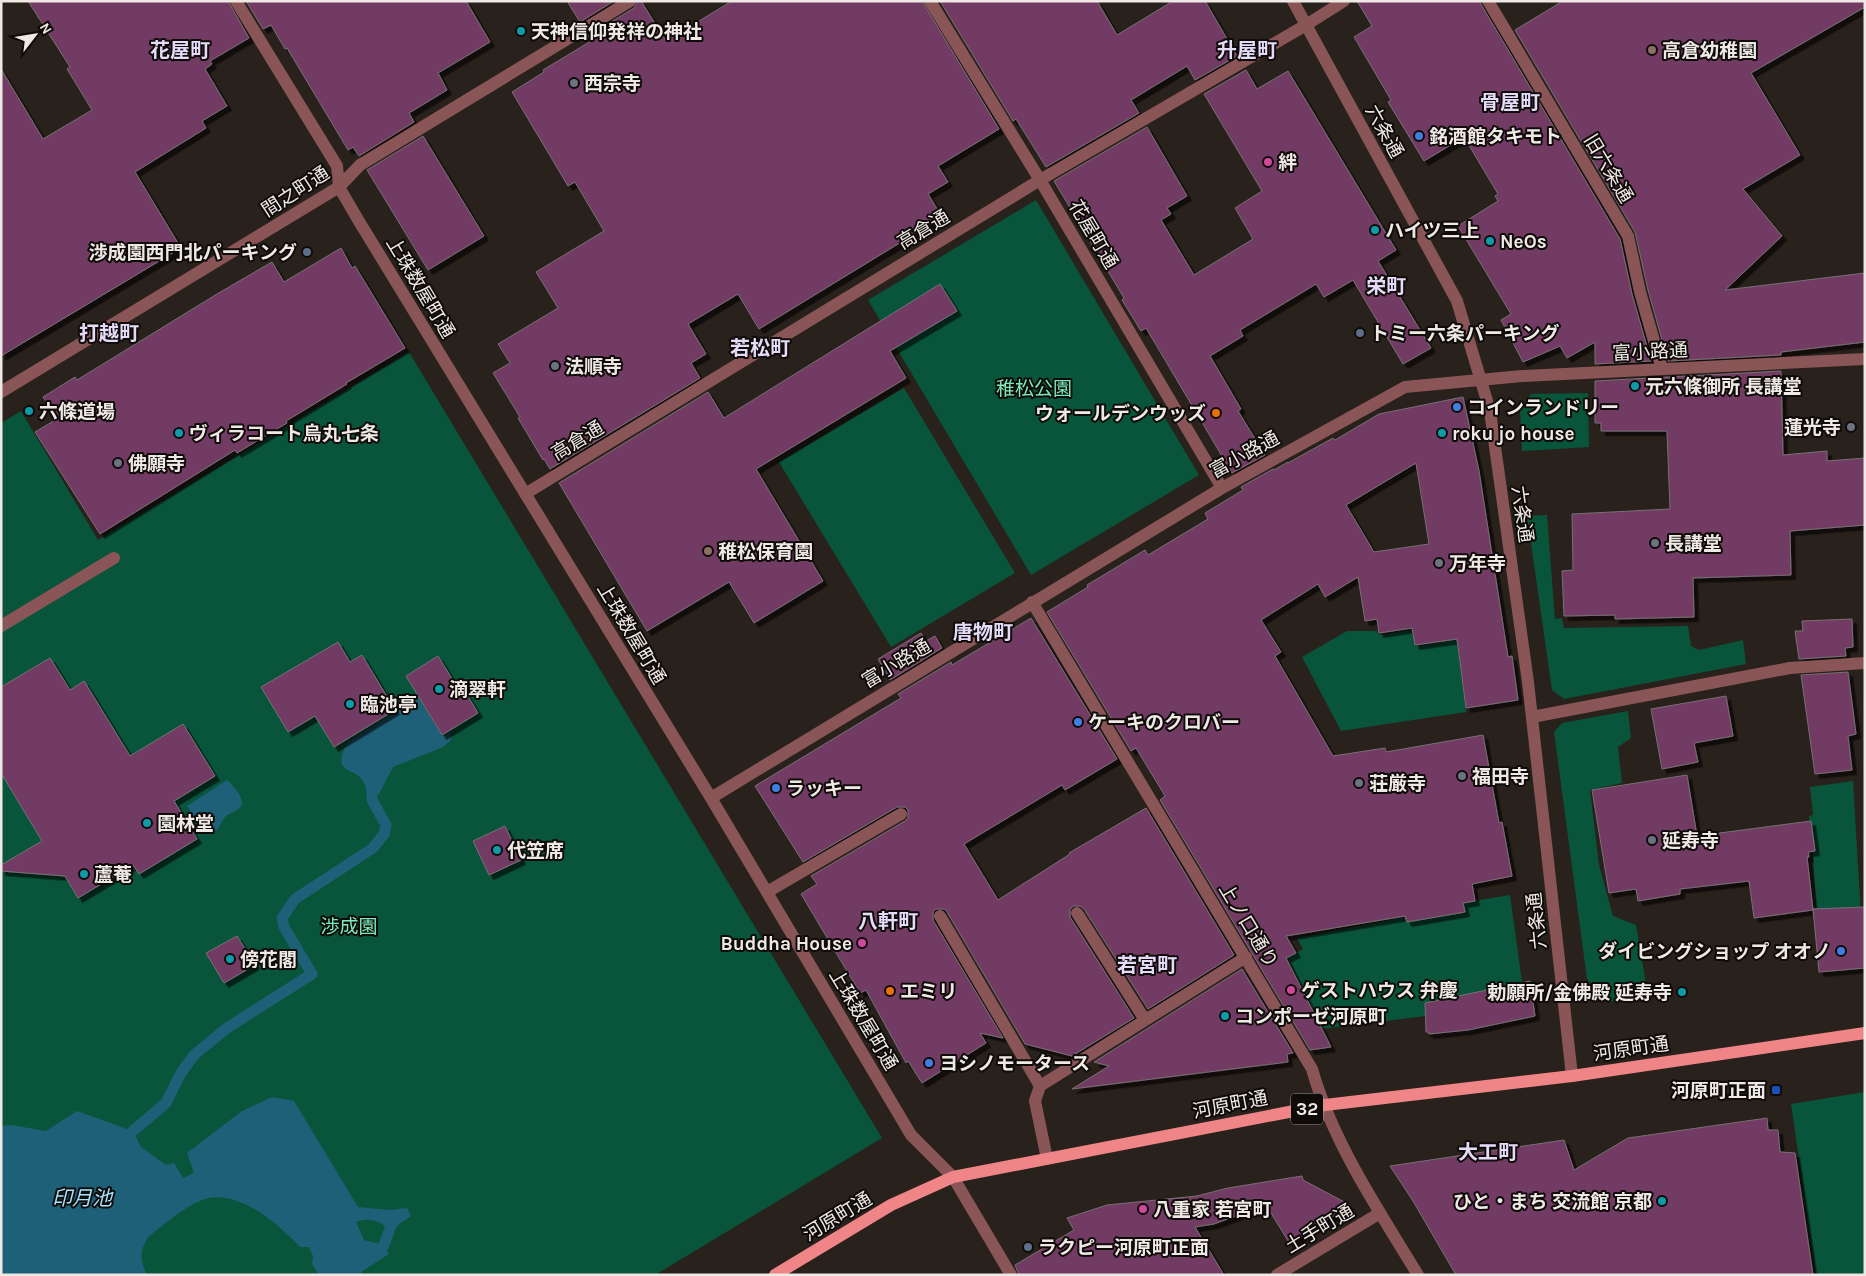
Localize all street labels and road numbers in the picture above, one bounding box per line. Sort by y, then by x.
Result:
street label: 六条通 [1361,101,1408,162]
street label: 旧六条通 [1579,130,1637,207]
street label: 間之町通 [258,162,333,222]
street label: 花屋町通 [1064,196,1122,273]
street label: 高倉通 [893,206,954,254]
street label: 上珠数屋町通 [381,233,459,342]
street label: 富小路通 [1612,339,1689,365]
street label: 高倉通 [547,417,608,465]
street label: 富小路通 [1206,427,1283,483]
street label: 六条通 [1507,484,1537,544]
street label: 上珠数屋町通 [592,579,670,688]
street label: 富小路通 [858,635,935,693]
street label: 上ノ口通り [1214,879,1282,972]
street label: 六条通 [1523,891,1551,950]
street label: 上珠数屋町通 [824,965,902,1074]
street label: 河原町通 [1592,1033,1670,1065]
street label: 河原町通 [1191,1087,1270,1123]
road number: 32 [1291,1094,1323,1124]
street label: 河原町通 [799,1188,876,1246]
street label: 土手町通 [1281,1200,1358,1258]

